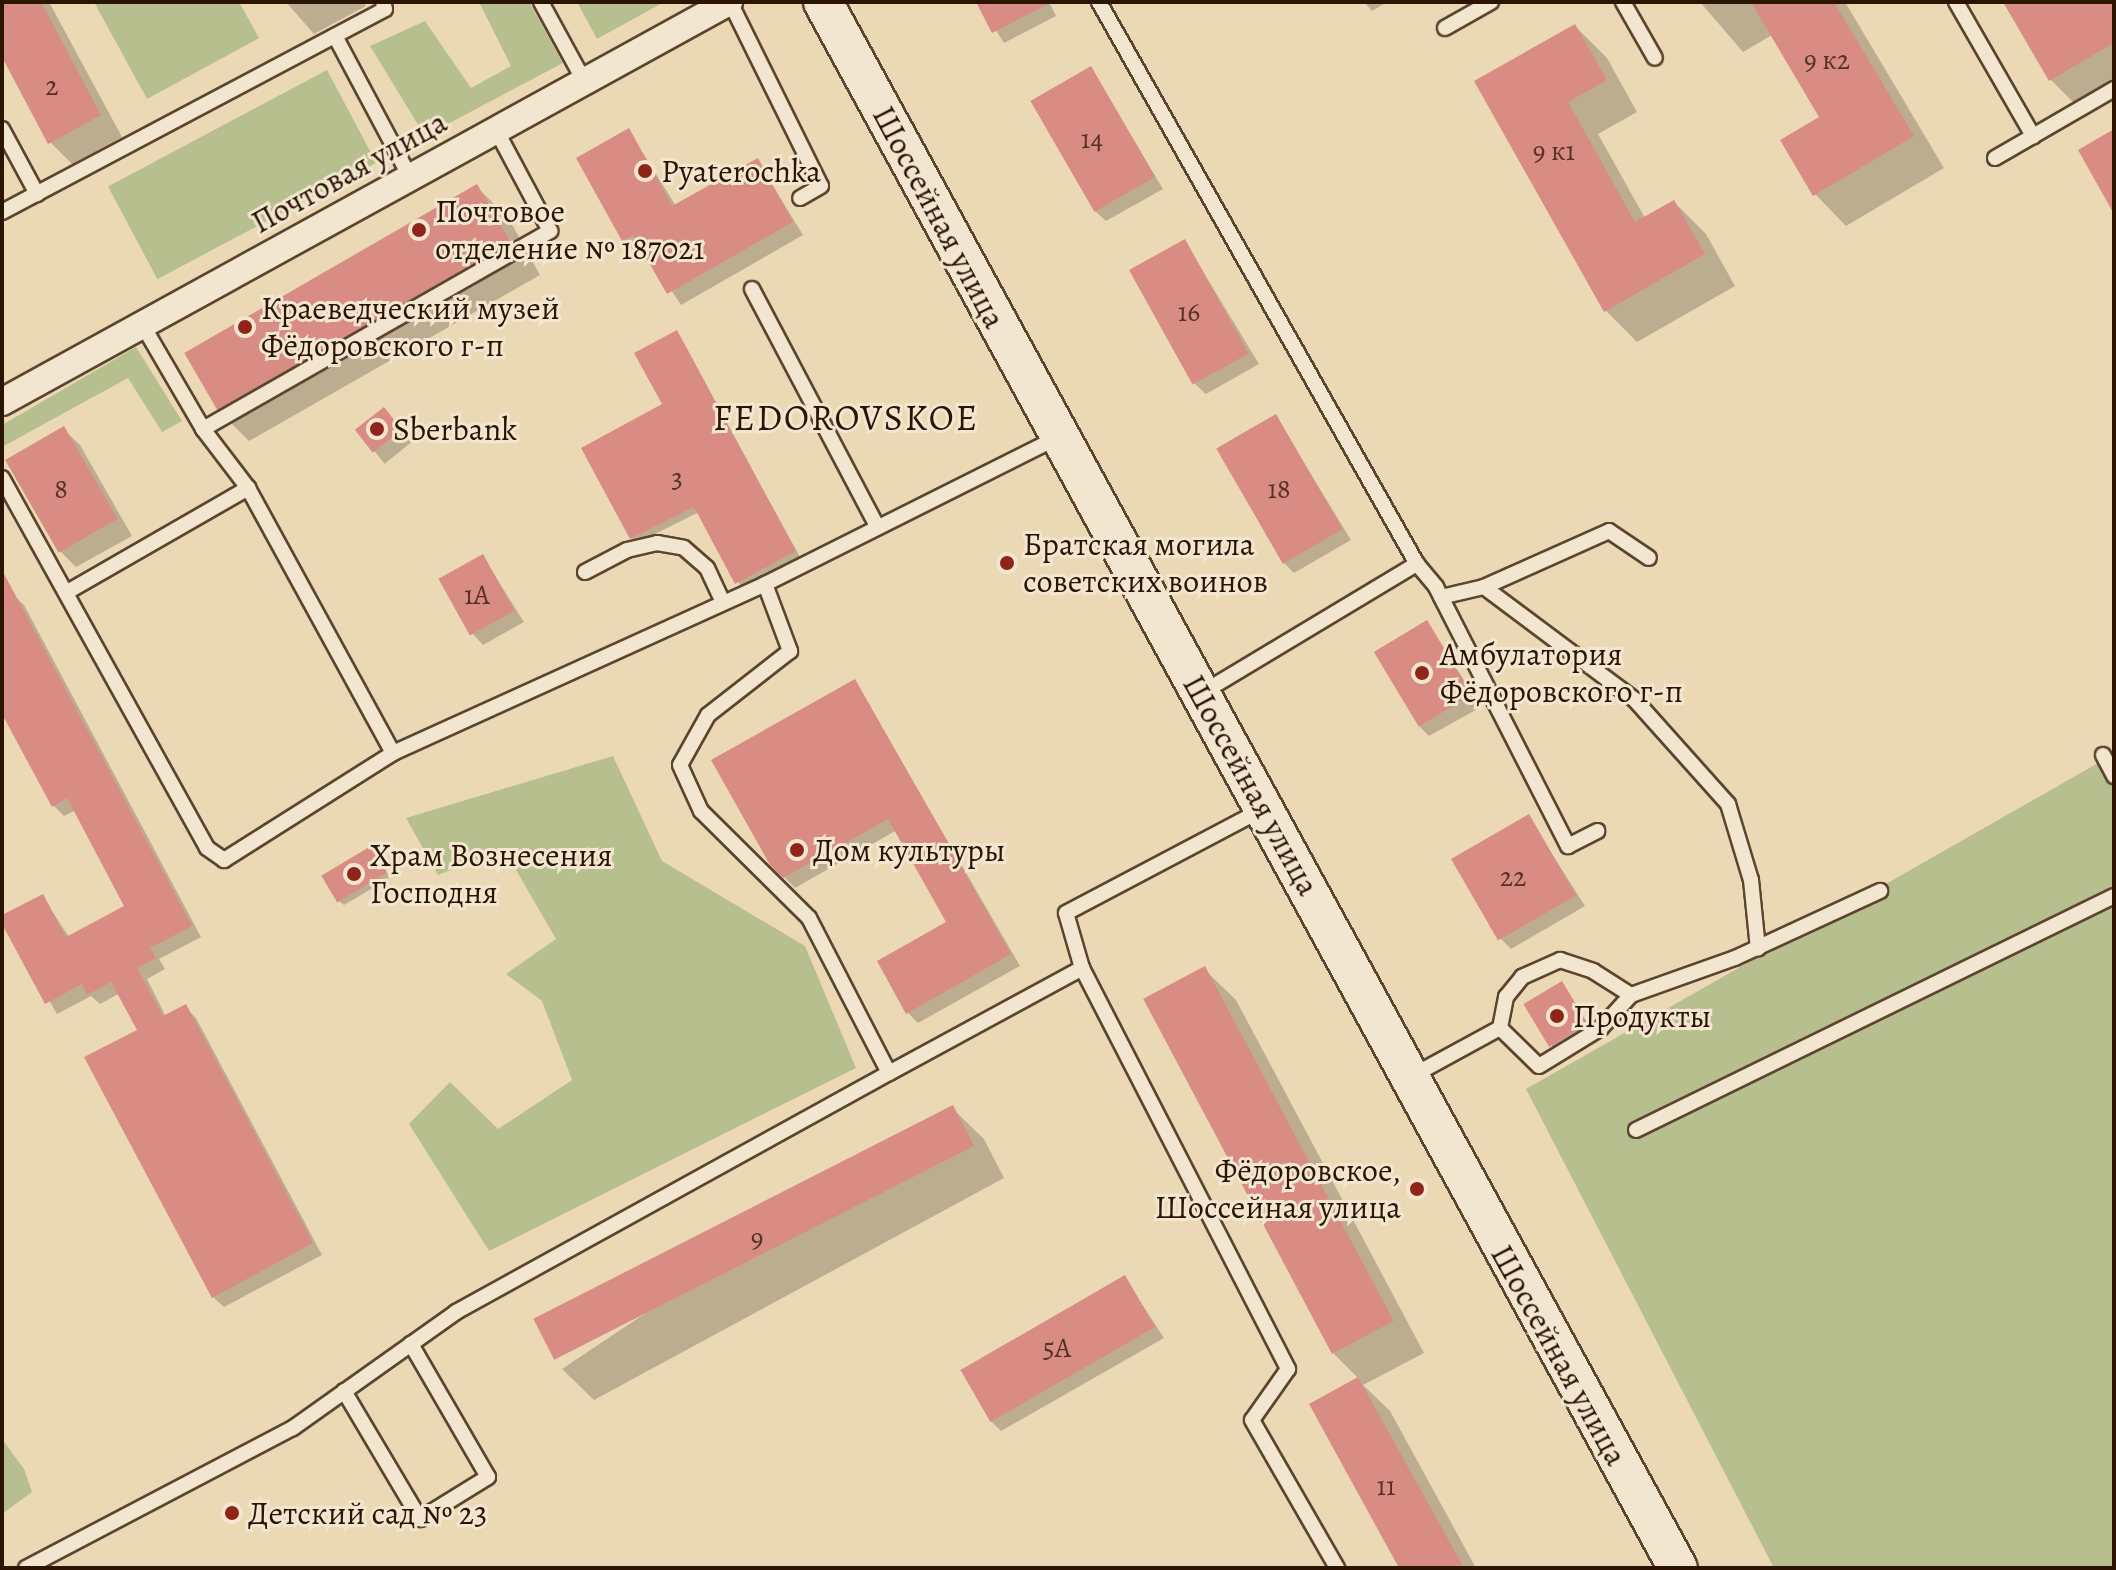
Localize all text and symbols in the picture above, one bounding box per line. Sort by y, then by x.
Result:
house number: 9 к2 [1804,43,1850,77]
house number: 2 [45,69,59,103]
street label: Шоссейная улица [864,99,1014,335]
street label: Почтовая улица [245,102,453,242]
house number: 14 [1081,122,1103,156]
house number: 9 к1 [1533,134,1575,168]
place label: Pyaterochka [661,152,821,190]
marker: Pyaterochka [636,162,654,180]
place label: Почтовое отделение № 187021 [435,193,704,268]
marker: Почтовое отделение № 187021 [410,221,428,239]
place label: Краеведческий музей Фёдоровского г-п [261,290,560,365]
house number: 16 [1178,295,1200,329]
marker: Краеведческий музей Фёдоровского г-п [236,318,254,336]
district label: FEDOROVSKOE [713,396,979,440]
place label: Sberbank [393,410,517,448]
marker: Sberbank [368,420,386,438]
house number: 3 [671,461,683,495]
house number: 8 [54,472,68,506]
house number: 18 [1267,472,1291,506]
place label: Братская могила советских воинов [1023,526,1268,601]
marker: Братская могила советских воинов [998,554,1016,572]
house number: 1А [464,578,490,612]
place label: Амбулатория Фёдоровского г-п [1440,636,1683,711]
marker: Амбулатория Фёдоровского г-п [1411,662,1433,684]
street label: Шоссейная улица [1174,668,1328,902]
place label: Дом культуры [813,831,1005,869]
place label: Храм Вознесения Господня [370,837,612,912]
marker: Дом культуры [788,841,806,859]
house number: 22 [1500,860,1526,894]
marker: Храм Вознесения Господня [345,865,363,883]
place label: Продукты [1573,997,1711,1035]
marker: Продукты [1548,1007,1566,1025]
place label: Фёдоровское, Шоссейная улица [1154,1152,1401,1227]
marker: Фёдоровское, Шоссейная улица [1408,1180,1426,1198]
house number: 9 [751,1221,763,1255]
street label: Шоссейная улица [1482,1238,1636,1472]
house number: 5А [1043,1331,1071,1365]
house number: 11 [1376,1469,1396,1503]
place label: Детский сад № 23 [248,1494,487,1532]
marker: Детский сад № 23 [223,1504,241,1522]

